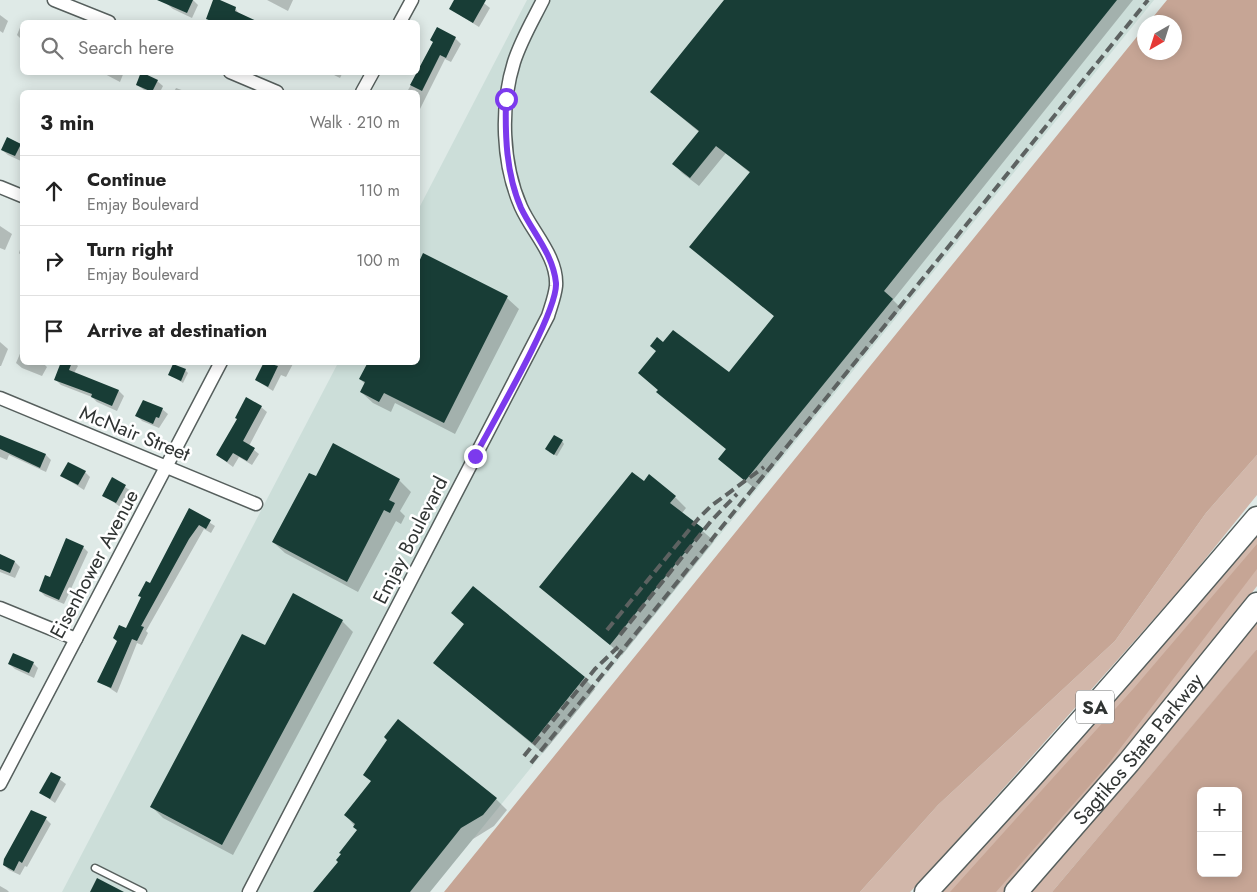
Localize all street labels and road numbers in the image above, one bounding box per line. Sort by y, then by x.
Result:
street label: McNair Street [75,398,195,469]
street label: Emjay Boulevard [366,471,455,609]
street label: Eisenhower Avenue [43,485,146,644]
street label: Sagtikos State Parkway [1066,667,1210,832]
road number: SA [1076,690,1114,724]

